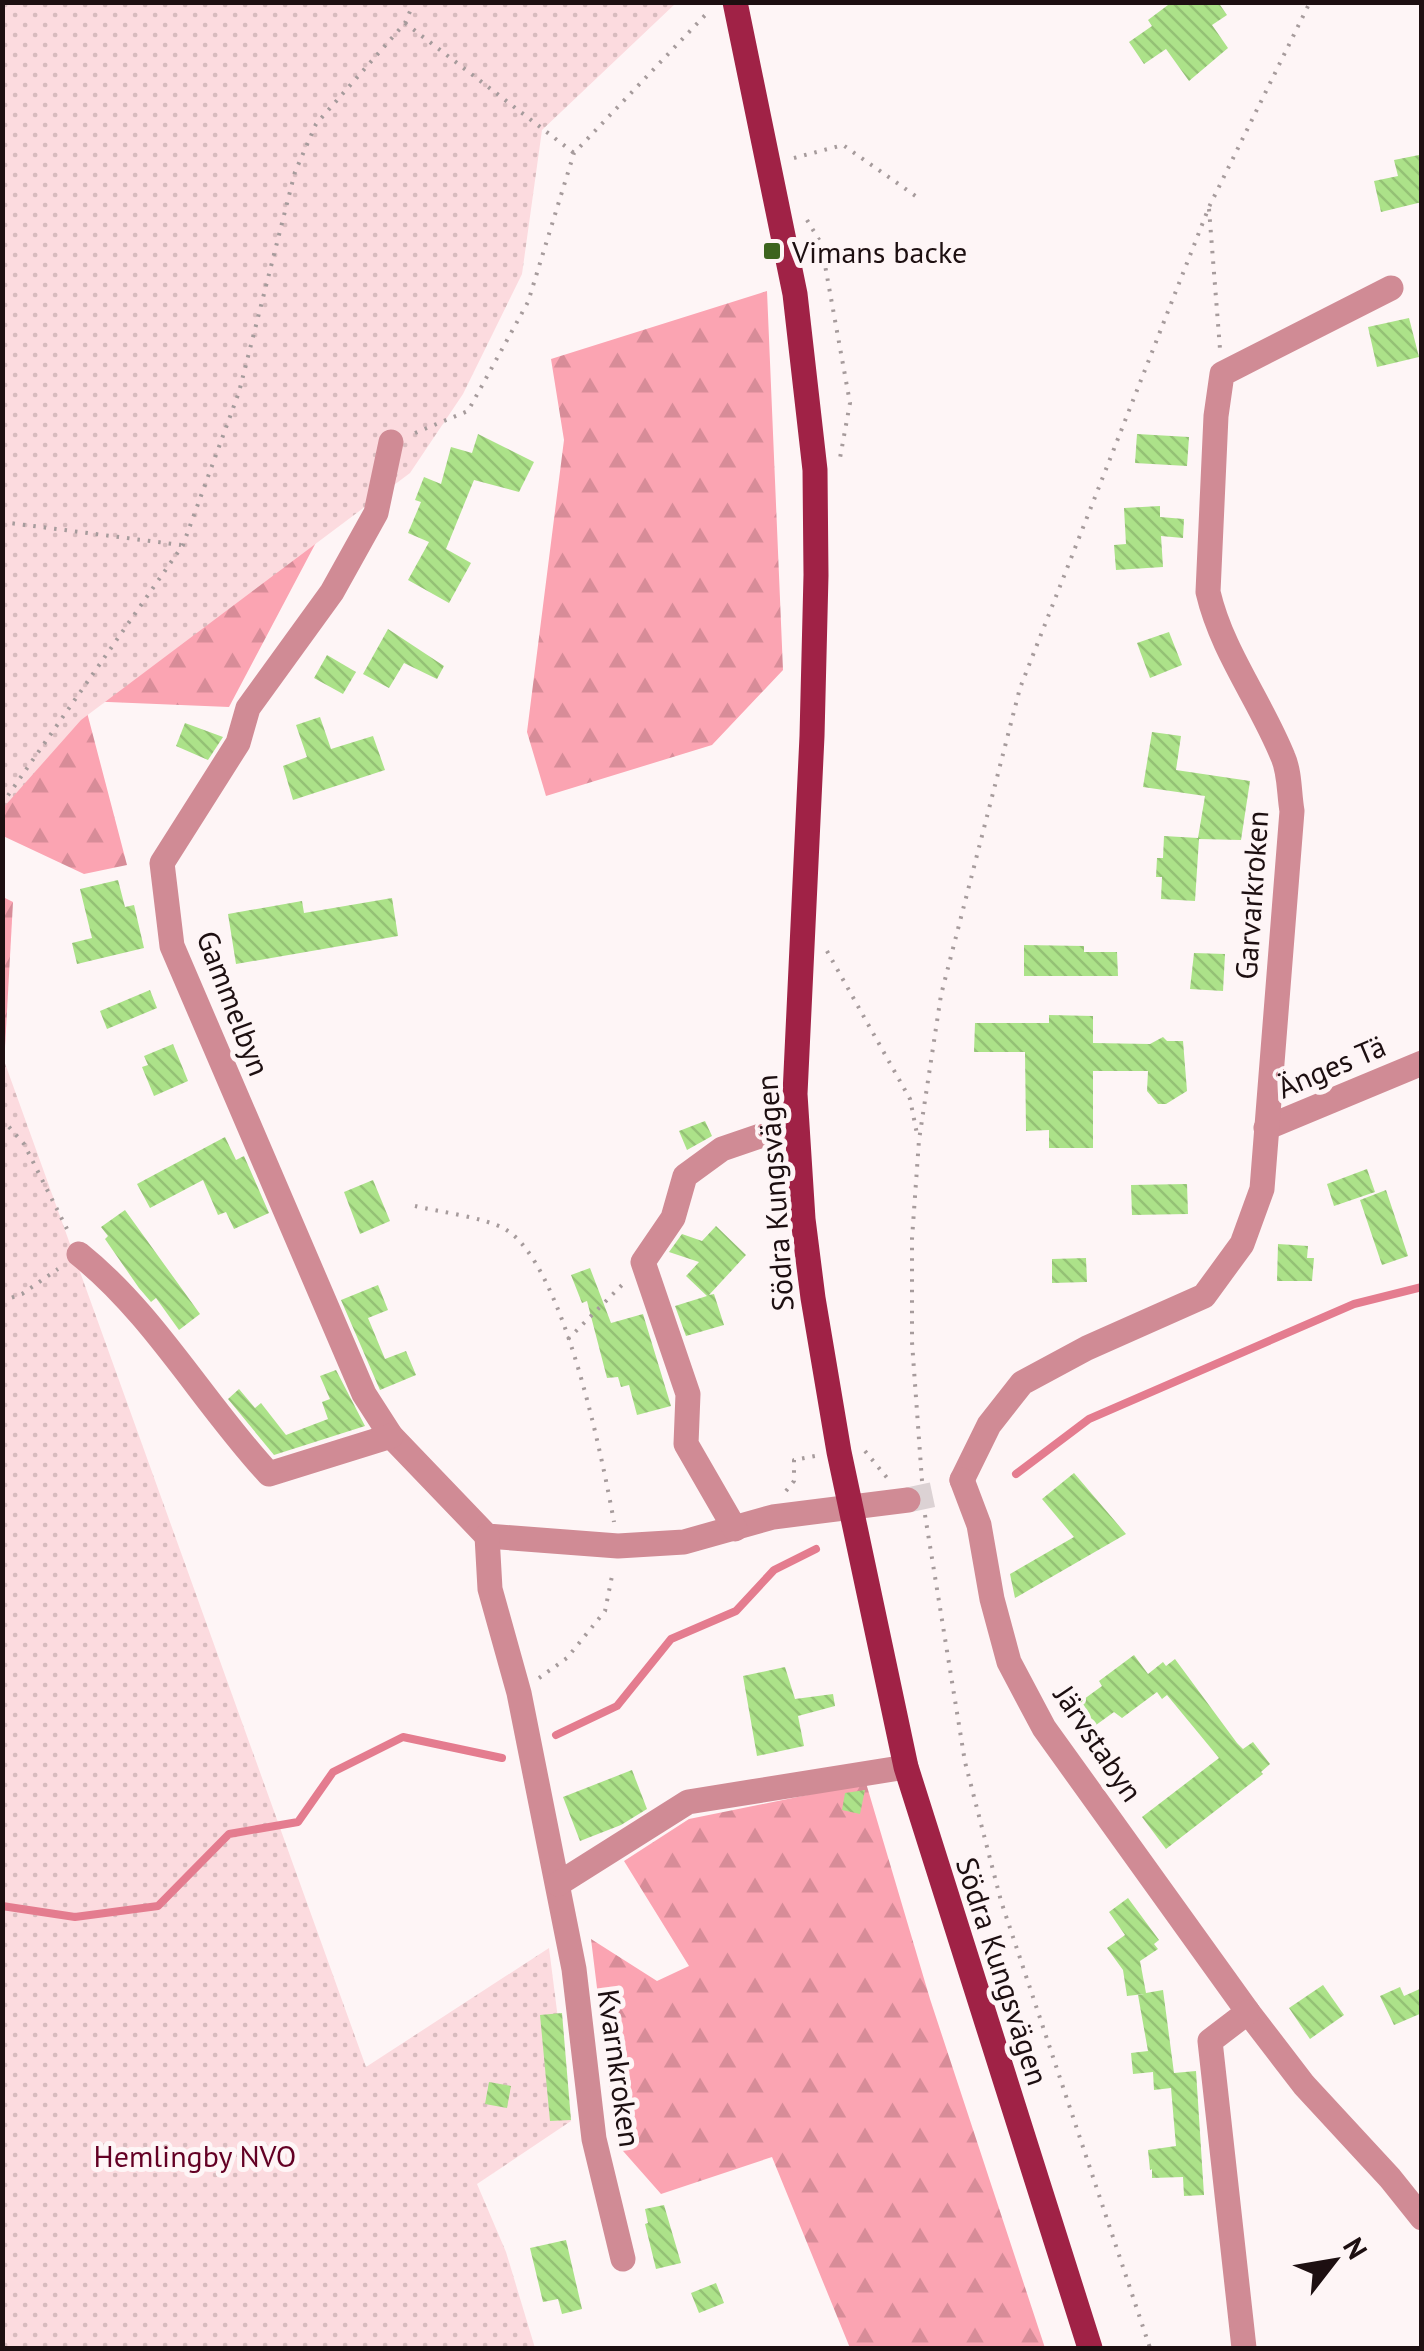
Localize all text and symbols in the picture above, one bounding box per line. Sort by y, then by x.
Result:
place label: Vimans backe [791,232,967,271]
marker: Vimans backe [761,240,783,262]
street label: Garvarkroken [1226,809,1276,981]
street label: Gammelbyn [189,925,279,1081]
street label: Änges Tä [1271,1026,1391,1106]
street label: Södra Kungsvägen [746,1073,802,1313]
street label: Järvstabyn [1045,1676,1152,1809]
street label: Södra Kungsvägen [948,1852,1058,2090]
street label: Kvarnkroken [590,1987,650,2149]
park label: Hemlingby NVO [94,2136,296,2175]
north arrow [1284,2211,1384,2311]
text: N [1335,2230,1376,2265]

